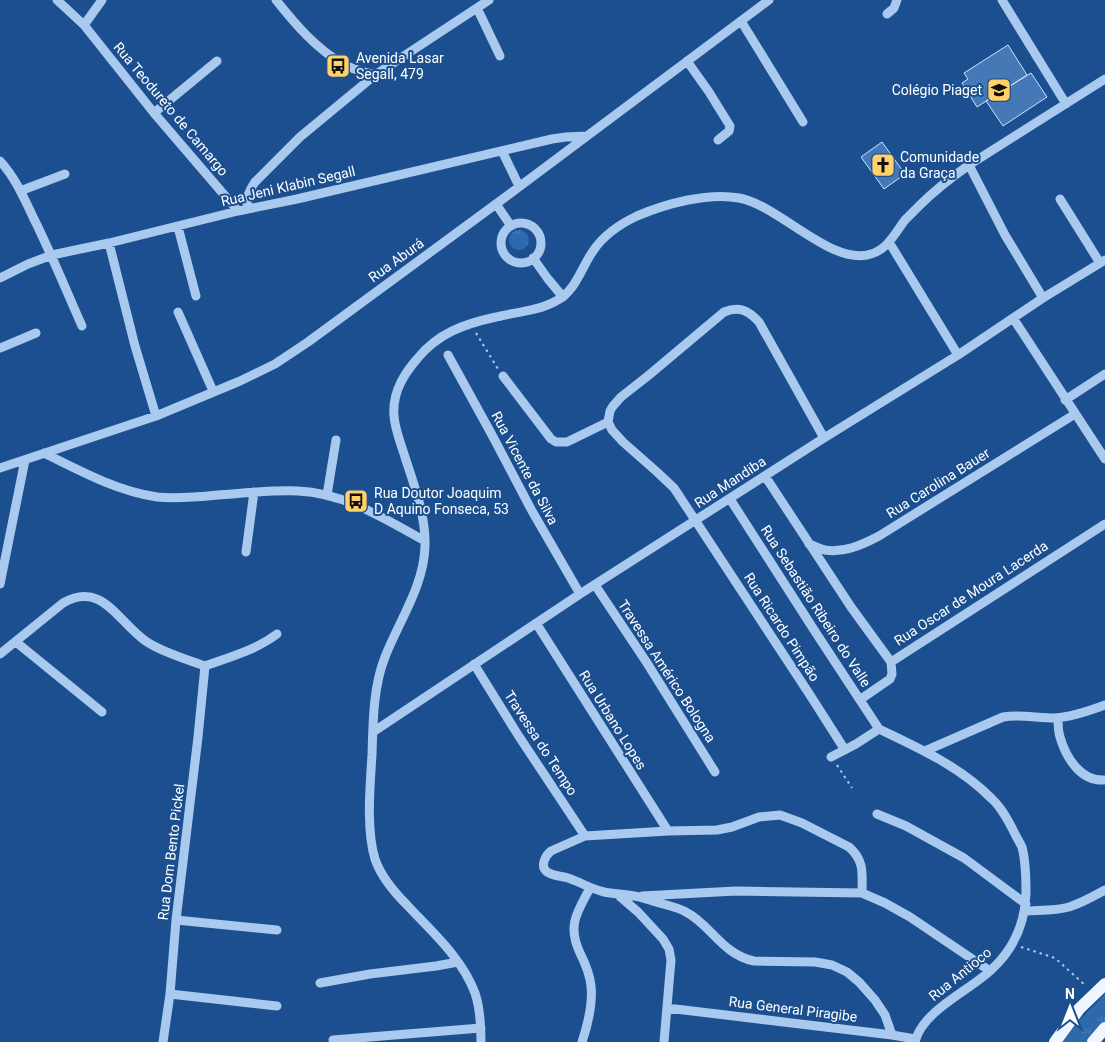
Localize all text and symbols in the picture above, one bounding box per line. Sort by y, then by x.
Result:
street label: Rua Teodureto de Camargo [110,39,232,179]
place label: Avenida Lasar Segall, 479 [356,50,444,82]
bus stop icon: Avenida Lasar Segall, 479 [325,53,351,79]
school or university icon: Colégio Piaget [986,77,1012,103]
place label: Colégio Piaget [892,82,982,98]
place label: Comunidade da Graça [900,149,979,181]
church icon: Comunidade da Graça [870,152,896,178]
street label: Rua Jeni Klabin Segall [219,163,357,209]
street label: Rua Aburá [365,235,427,285]
street label: Rua Vicente da Silva [488,409,562,527]
street label: Rua Carolina Bauer [883,445,993,521]
street label: Rua Mandiba [691,453,769,511]
place label: Rua Doutor Joaquim D Aquino Fonseca, 53 [374,485,509,517]
bus stop icon: Rua Doutor Joaquim D Aquino Fonseca, 53 [343,488,369,514]
street label: Rua Sebastião Ribeiro do Valle [758,522,874,690]
street label: Rua Oscar de Moura Lacerda [891,537,1051,649]
street label: Rua Ricardo Pimpão [741,570,823,684]
street label: Travessa Américo Bologna [615,597,719,745]
street label: Rua Urbano Lopes [576,667,650,773]
street label: Travessa do Tempo [501,688,581,798]
street label: Rua Dom Bento Pickel [155,783,187,921]
street label: Rua Antioco [926,944,994,1004]
north arrow [1045,982,1095,1032]
text: N [1065,986,1075,1002]
street label: Rua General Piragibe [728,993,858,1025]

